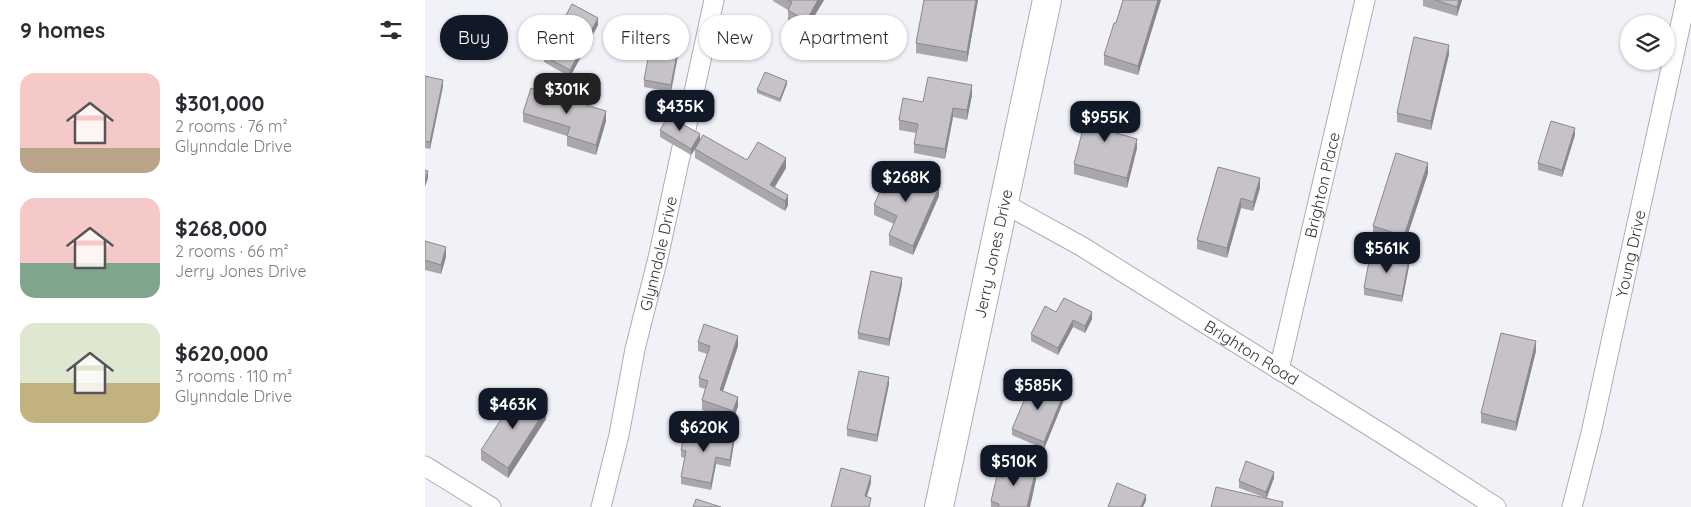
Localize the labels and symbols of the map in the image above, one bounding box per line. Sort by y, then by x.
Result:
pin: $301K [532,72,602,115]
pin: $435K [645,90,715,132]
pin: $955K [1070,100,1140,143]
street label: Brighton Place [1300,130,1344,240]
pin: $268K [871,160,941,203]
street label: Jerry Jones Drive [969,187,1016,320]
street label: Glynndale Drive [635,194,681,313]
street label: Young Drive [1611,208,1650,299]
pin: $561K [1352,232,1422,274]
street label: Brighton Road [1201,315,1302,389]
pin: $585K [1003,368,1073,411]
pin: $463K [478,388,548,430]
pin: $620K [669,410,739,453]
pin: $510K [979,444,1049,487]

